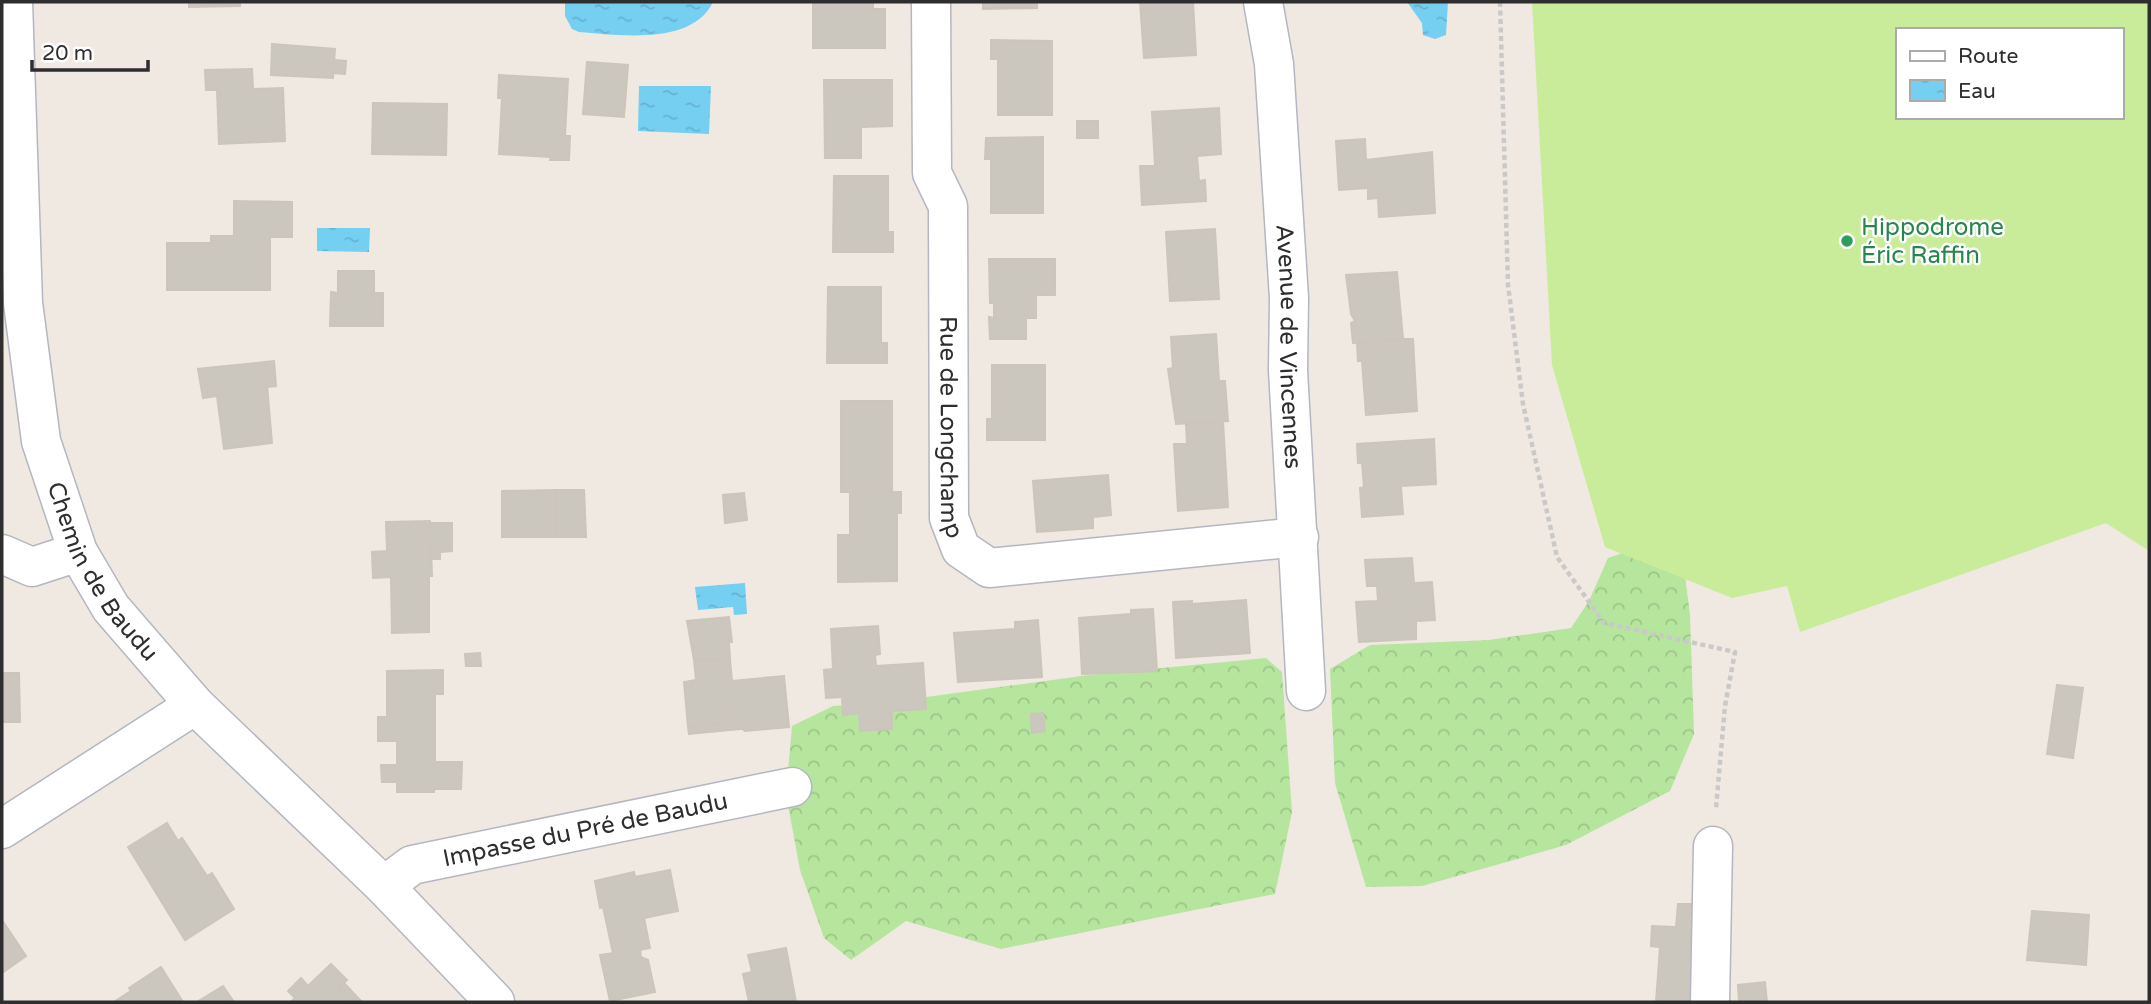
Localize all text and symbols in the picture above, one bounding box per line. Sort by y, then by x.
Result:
scale bar [32,28,147,72]
legend [1896,28,2123,119]
text: 20 m [42,41,93,66]
text: Route [1958,44,2018,69]
text: Eau [1958,79,1996,104]
place label: Hippodrome Éric Raffin [1861,213,2004,270]
street label: Avenue de Vincennes [1270,223,1308,470]
marker: Hippodrome Éric Raffin [1839,233,1855,249]
street label: Rue de Longchamp [934,316,970,543]
street label: Chemin de Baudu [41,478,165,667]
street label: Impasse du Pré de Baudu [440,786,730,873]

